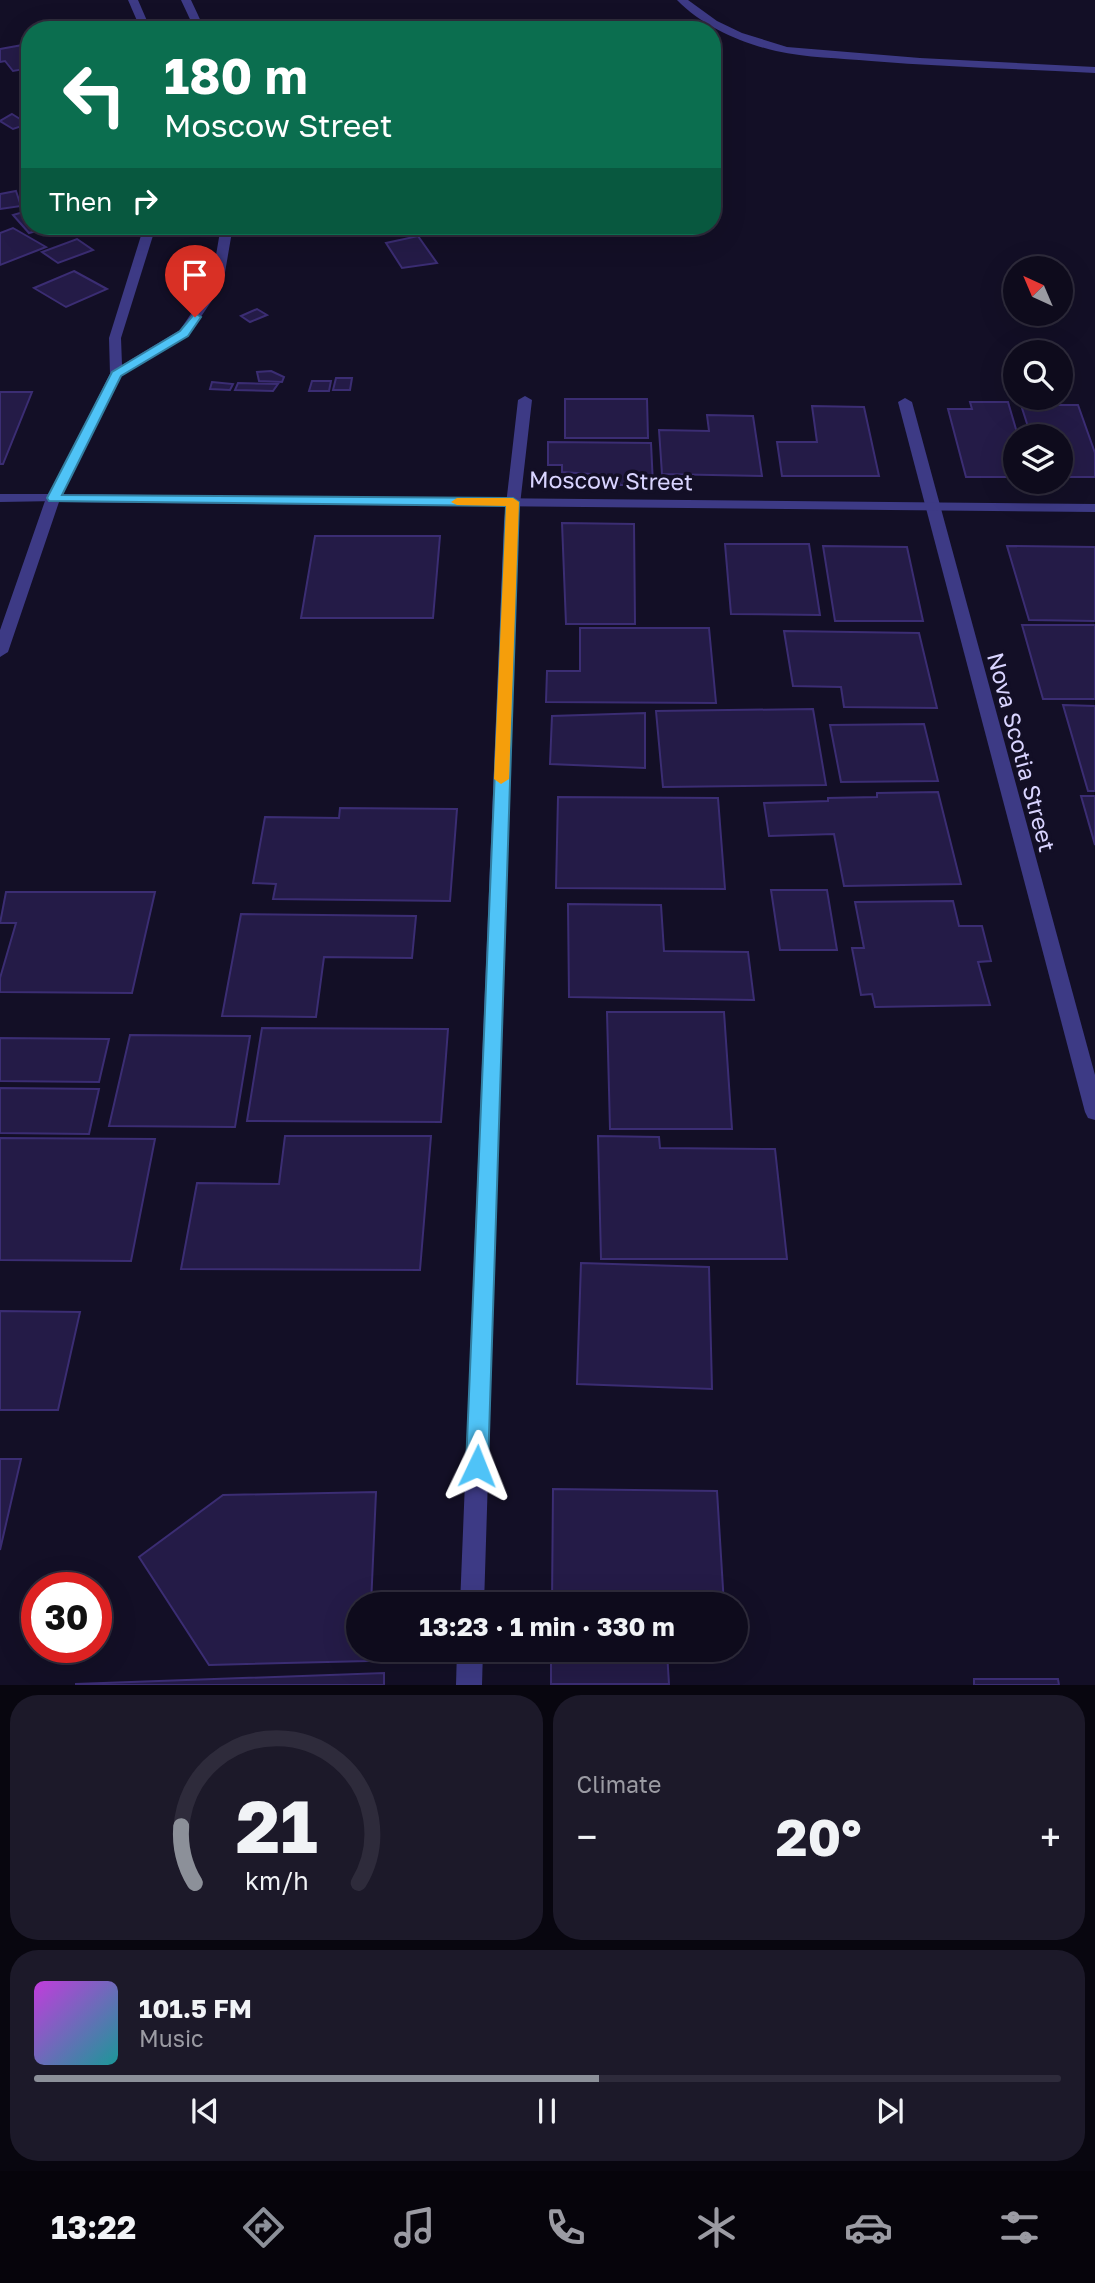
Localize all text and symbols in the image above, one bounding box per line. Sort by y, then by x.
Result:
text: 180 m [164,46,308,105]
icon: left [49,49,140,140]
text: Moscow Street [164,106,393,144]
icon: right [126,182,164,220]
text: Then [49,186,112,217]
pin [165,245,225,317]
icon: arrive [176,256,214,294]
north arrow [1003,256,1073,326]
map controls [1003,256,1073,494]
button: search [1003,340,1073,410]
button: layers [1003,424,1073,494]
street label: Moscow Street [529,465,693,495]
street label: Nova Scotia Street [982,649,1062,855]
position arrow [440,1429,514,1503]
speed limit sign: 30 [21,1572,112,1663]
text: 13:23 · 1 min · 330 m [419,1611,675,1642]
text: Climate [577,1770,661,1798]
text: 21 [235,1783,317,1870]
text: 20° [776,1805,862,1867]
text: − [577,1814,597,1859]
text: + [1040,1814,1061,1859]
text: km/h [244,1865,308,1896]
text: 101.5 FM [139,1993,252,2024]
text: Music [139,2024,204,2052]
icon: previous [186,2092,224,2130]
icon: pause [528,2092,566,2130]
icon: next [871,2092,909,2130]
icon: directions [239,2203,288,2252]
icon: music [390,2203,439,2252]
icon: phone [541,2203,590,2252]
icon: climate [692,2203,741,2252]
icon: car [844,2203,893,2252]
icon: filters [995,2203,1044,2252]
text: 13:22 [51,2208,136,2246]

